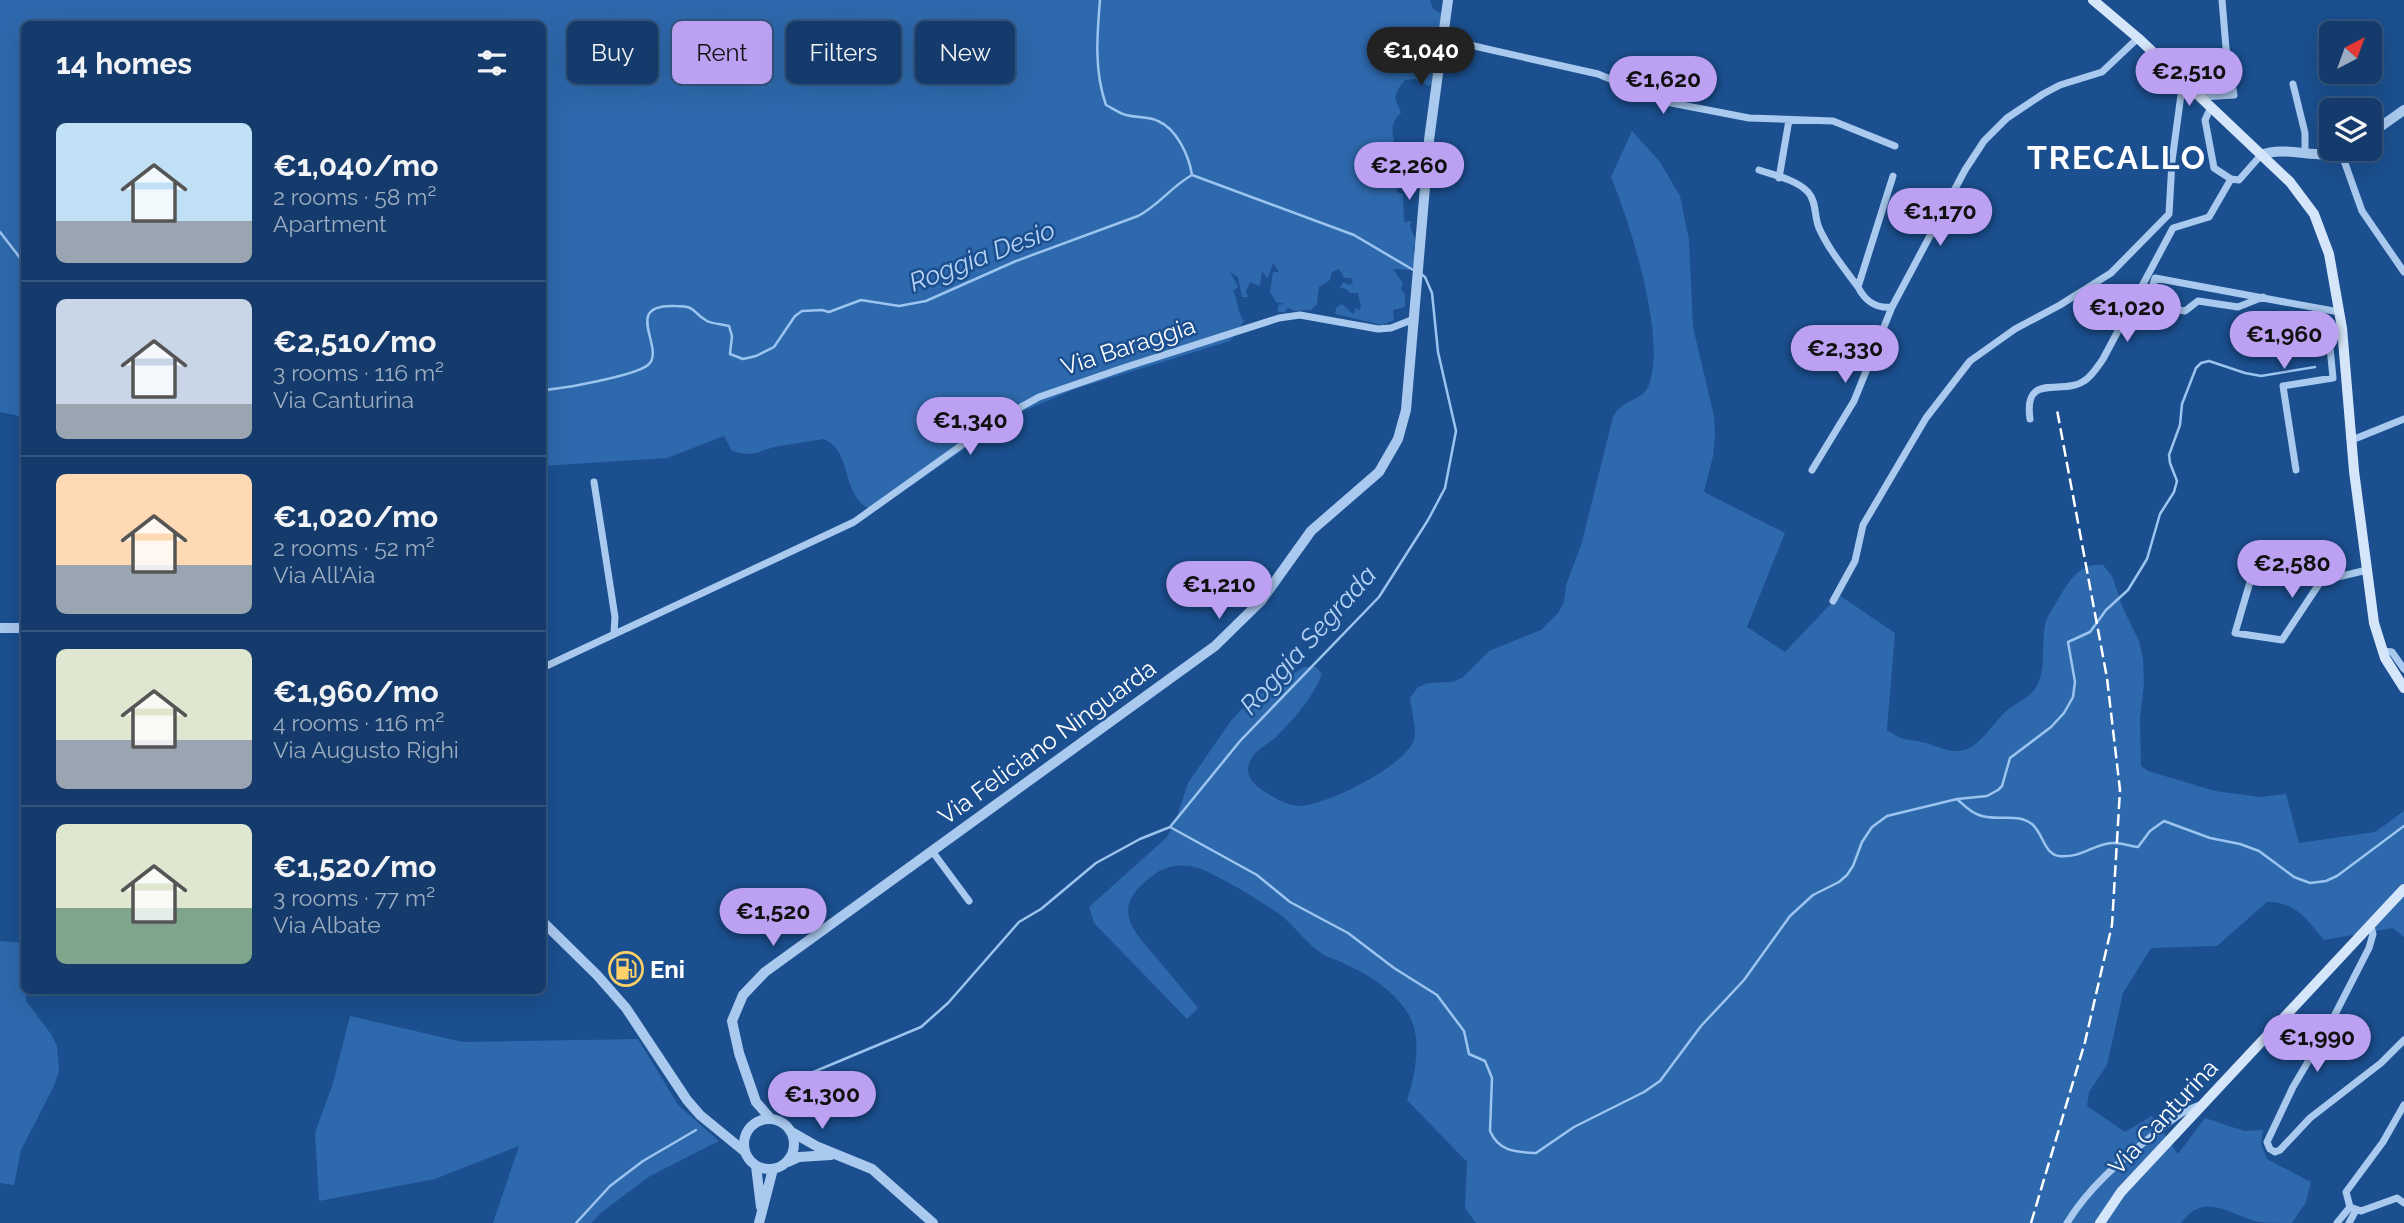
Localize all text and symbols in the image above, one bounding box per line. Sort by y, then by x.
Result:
chip: Buy [567,21,658,84]
chip: Rent [672,21,772,84]
chip: Filters [786,21,901,84]
chip: New [915,21,1015,84]
north arrow [2319,21,2382,84]
map controls [2319,21,2382,161]
pin: €1,040 [1364,28,1478,87]
text: €1,040 [1383,36,1459,63]
icon: filters [473,44,511,82]
text: 14 homes [56,46,192,81]
pin: €2,510 [2132,48,2246,108]
pin: €1,620 [1606,57,1720,116]
text: €2,510 [2152,57,2226,84]
text: €1,620 [1625,65,1701,92]
button: layers [2319,98,2382,161]
district label: TRECALLO [2027,139,2207,176]
pin: €2,260 [1352,142,1466,202]
text: €1,040/mo [273,148,438,183]
icon: home [112,151,196,235]
text: €2,260 [1370,151,1448,178]
text: 2 rooms · 58 m² [273,183,436,210]
pin: €1,170 [1883,188,1997,248]
text: €1,170 [1903,197,1977,224]
text: Apartment [273,210,387,237]
water label: Roggia Desio [905,214,1059,298]
pin: €1,020 [2070,284,2184,344]
text: €1,020 [2089,293,2165,320]
street label: Via Baraggia [1057,311,1199,381]
pin: €1,960 [2227,312,2341,371]
text: €1,960 [2246,320,2322,347]
text: €2,510/mo [273,324,436,359]
pin: €2,330 [1788,326,1902,385]
icon: home [112,327,196,411]
text: €2,330 [1807,334,1883,361]
text: 3 rooms · 116 m² [273,359,444,386]
text: Via Canturina [273,386,414,413]
pin: €1,340 [913,398,1027,457]
text: €1,340 [932,406,1008,433]
text: €1,020/mo [273,499,438,534]
icon: home [112,502,196,586]
text: 2 rooms · 52 m² [273,534,435,561]
pin: €2,580 [2235,540,2349,600]
text: €2,580 [2253,549,2331,576]
water label: Roggia Segrada [1234,560,1382,720]
text: Via All'Aia [273,561,375,588]
pin: €1,210 [1162,562,1276,621]
text: €1,210 [1182,570,1256,597]
street label: Via Feliciano Ninguarda [933,653,1161,831]
text: €1,960/mo [273,674,439,709]
icon: home [112,677,196,761]
text: 4 rooms · 116 m² [273,709,444,736]
text: Via Augusto Righi [273,736,459,763]
text: €1,520/mo [273,849,436,884]
icon: home [112,852,196,936]
text: 3 rooms · 77 m² [273,884,435,911]
pin: €1,520 [716,888,830,948]
text: €1,520 [736,897,810,924]
text: Via Albate [273,911,381,938]
fuel station icon: Eni [607,950,645,988]
place label: Eni [650,955,685,984]
pin: €1,990 [2260,1014,2374,1074]
text: €1,990 [2279,1023,2355,1050]
street label: Via Canturina [2102,1053,2224,1181]
pin: €1,300 [765,1072,879,1131]
text: €1,300 [784,1080,860,1107]

